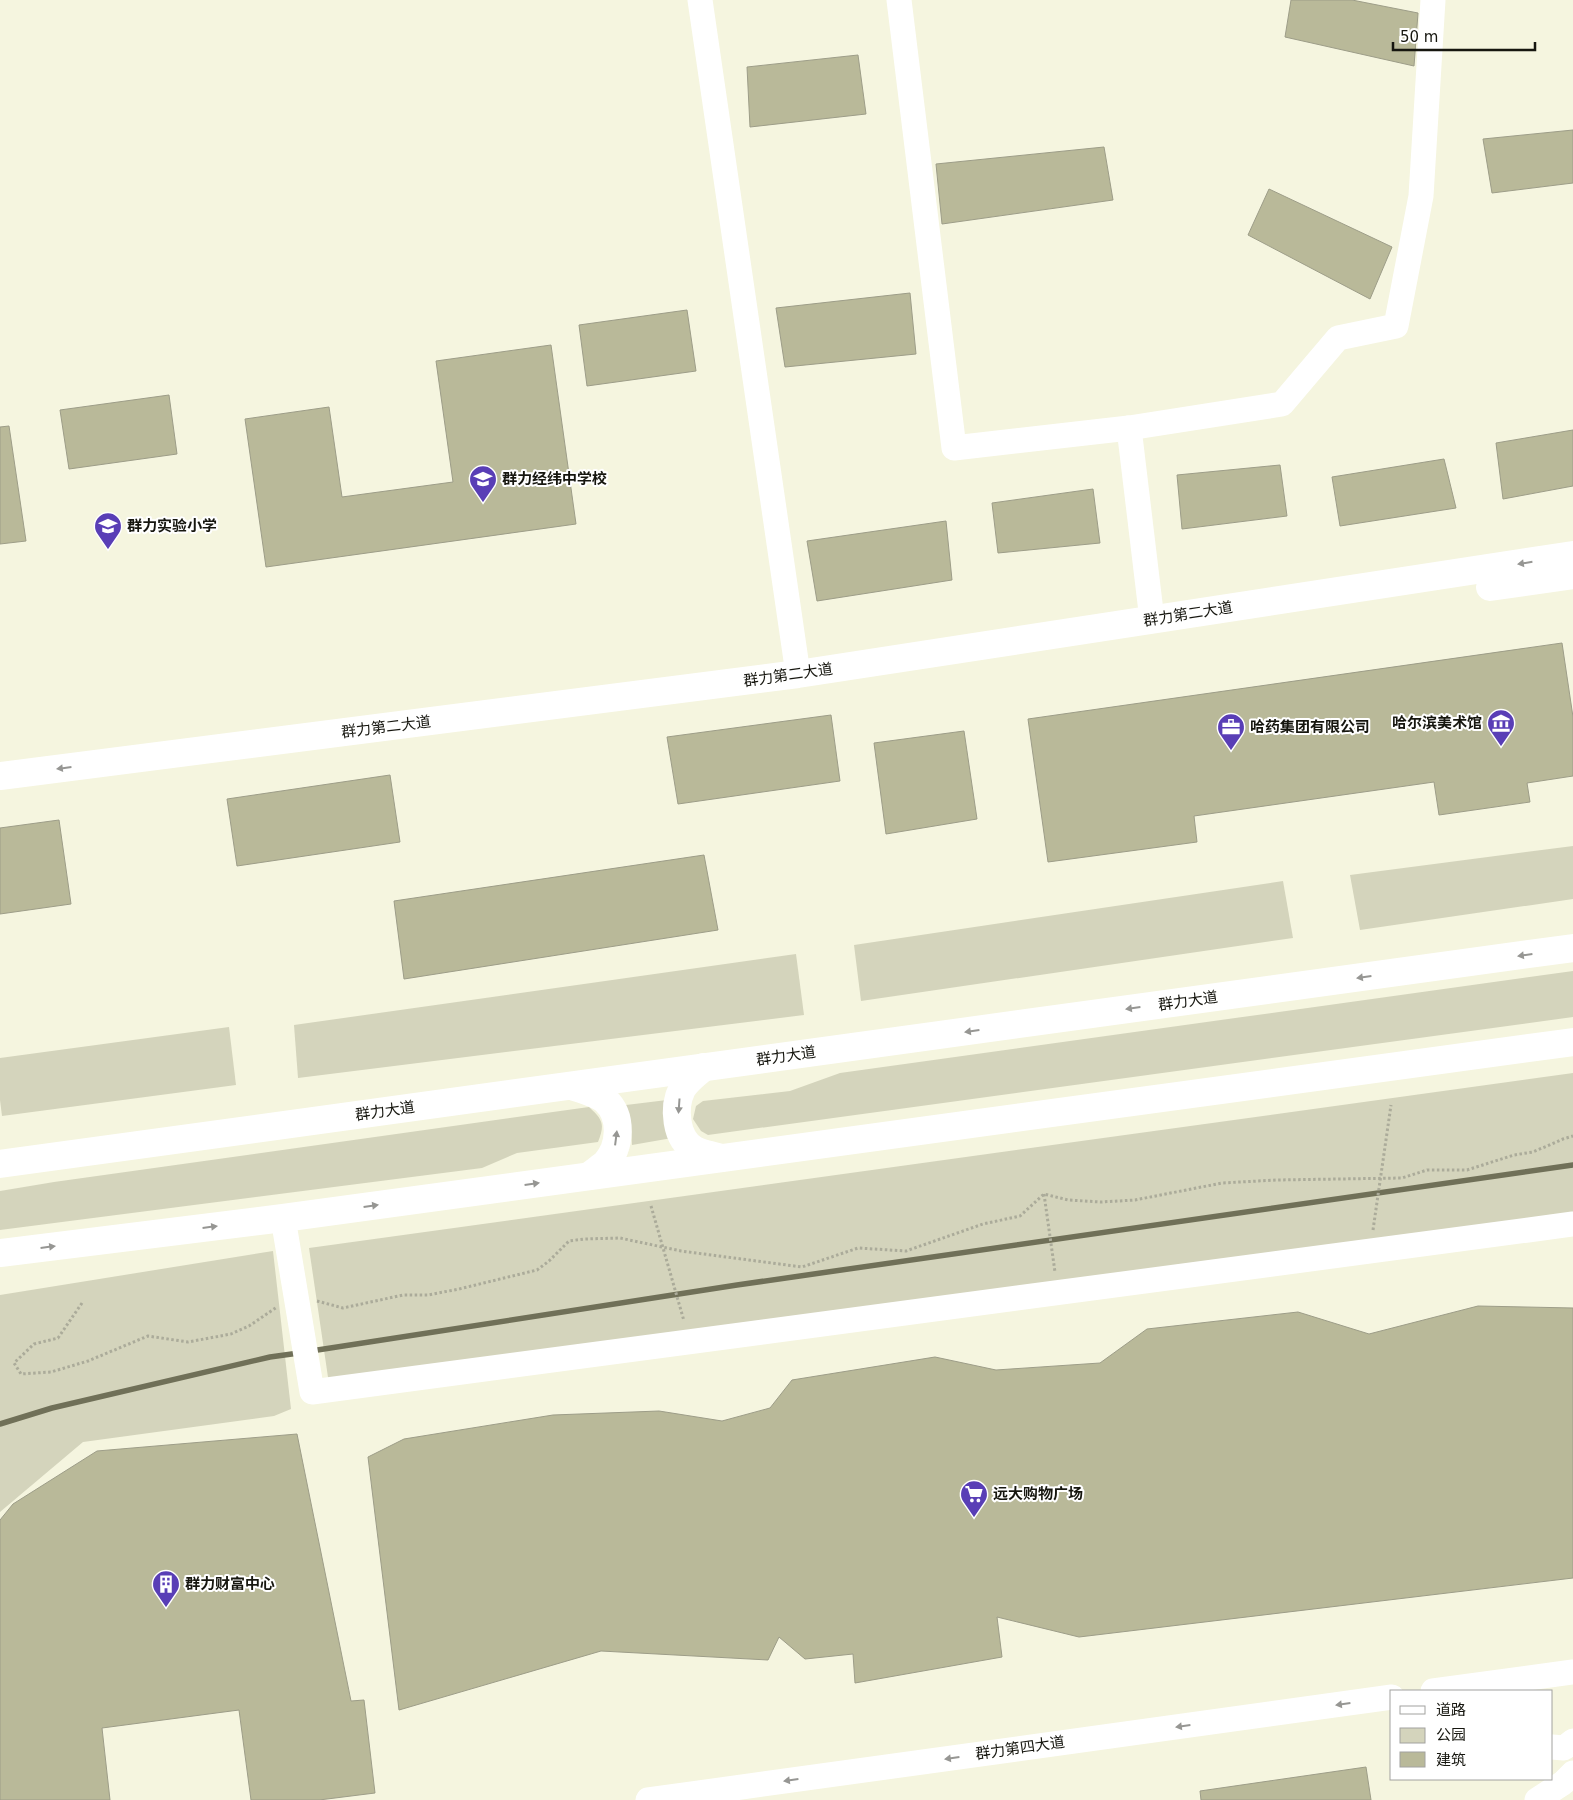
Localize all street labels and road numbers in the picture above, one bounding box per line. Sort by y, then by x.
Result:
street label: 群力第二大道 [1142,598,1234,630]
street label: 群力第二大道 [742,660,834,690]
street label: 群力第二大道 [340,713,432,741]
street label: 群力大道 [1157,988,1219,1014]
street label: 群力大道 [755,1043,817,1069]
street label: 群力大道 [354,1098,416,1124]
street label: 群力第四大道 [974,1733,1066,1763]

